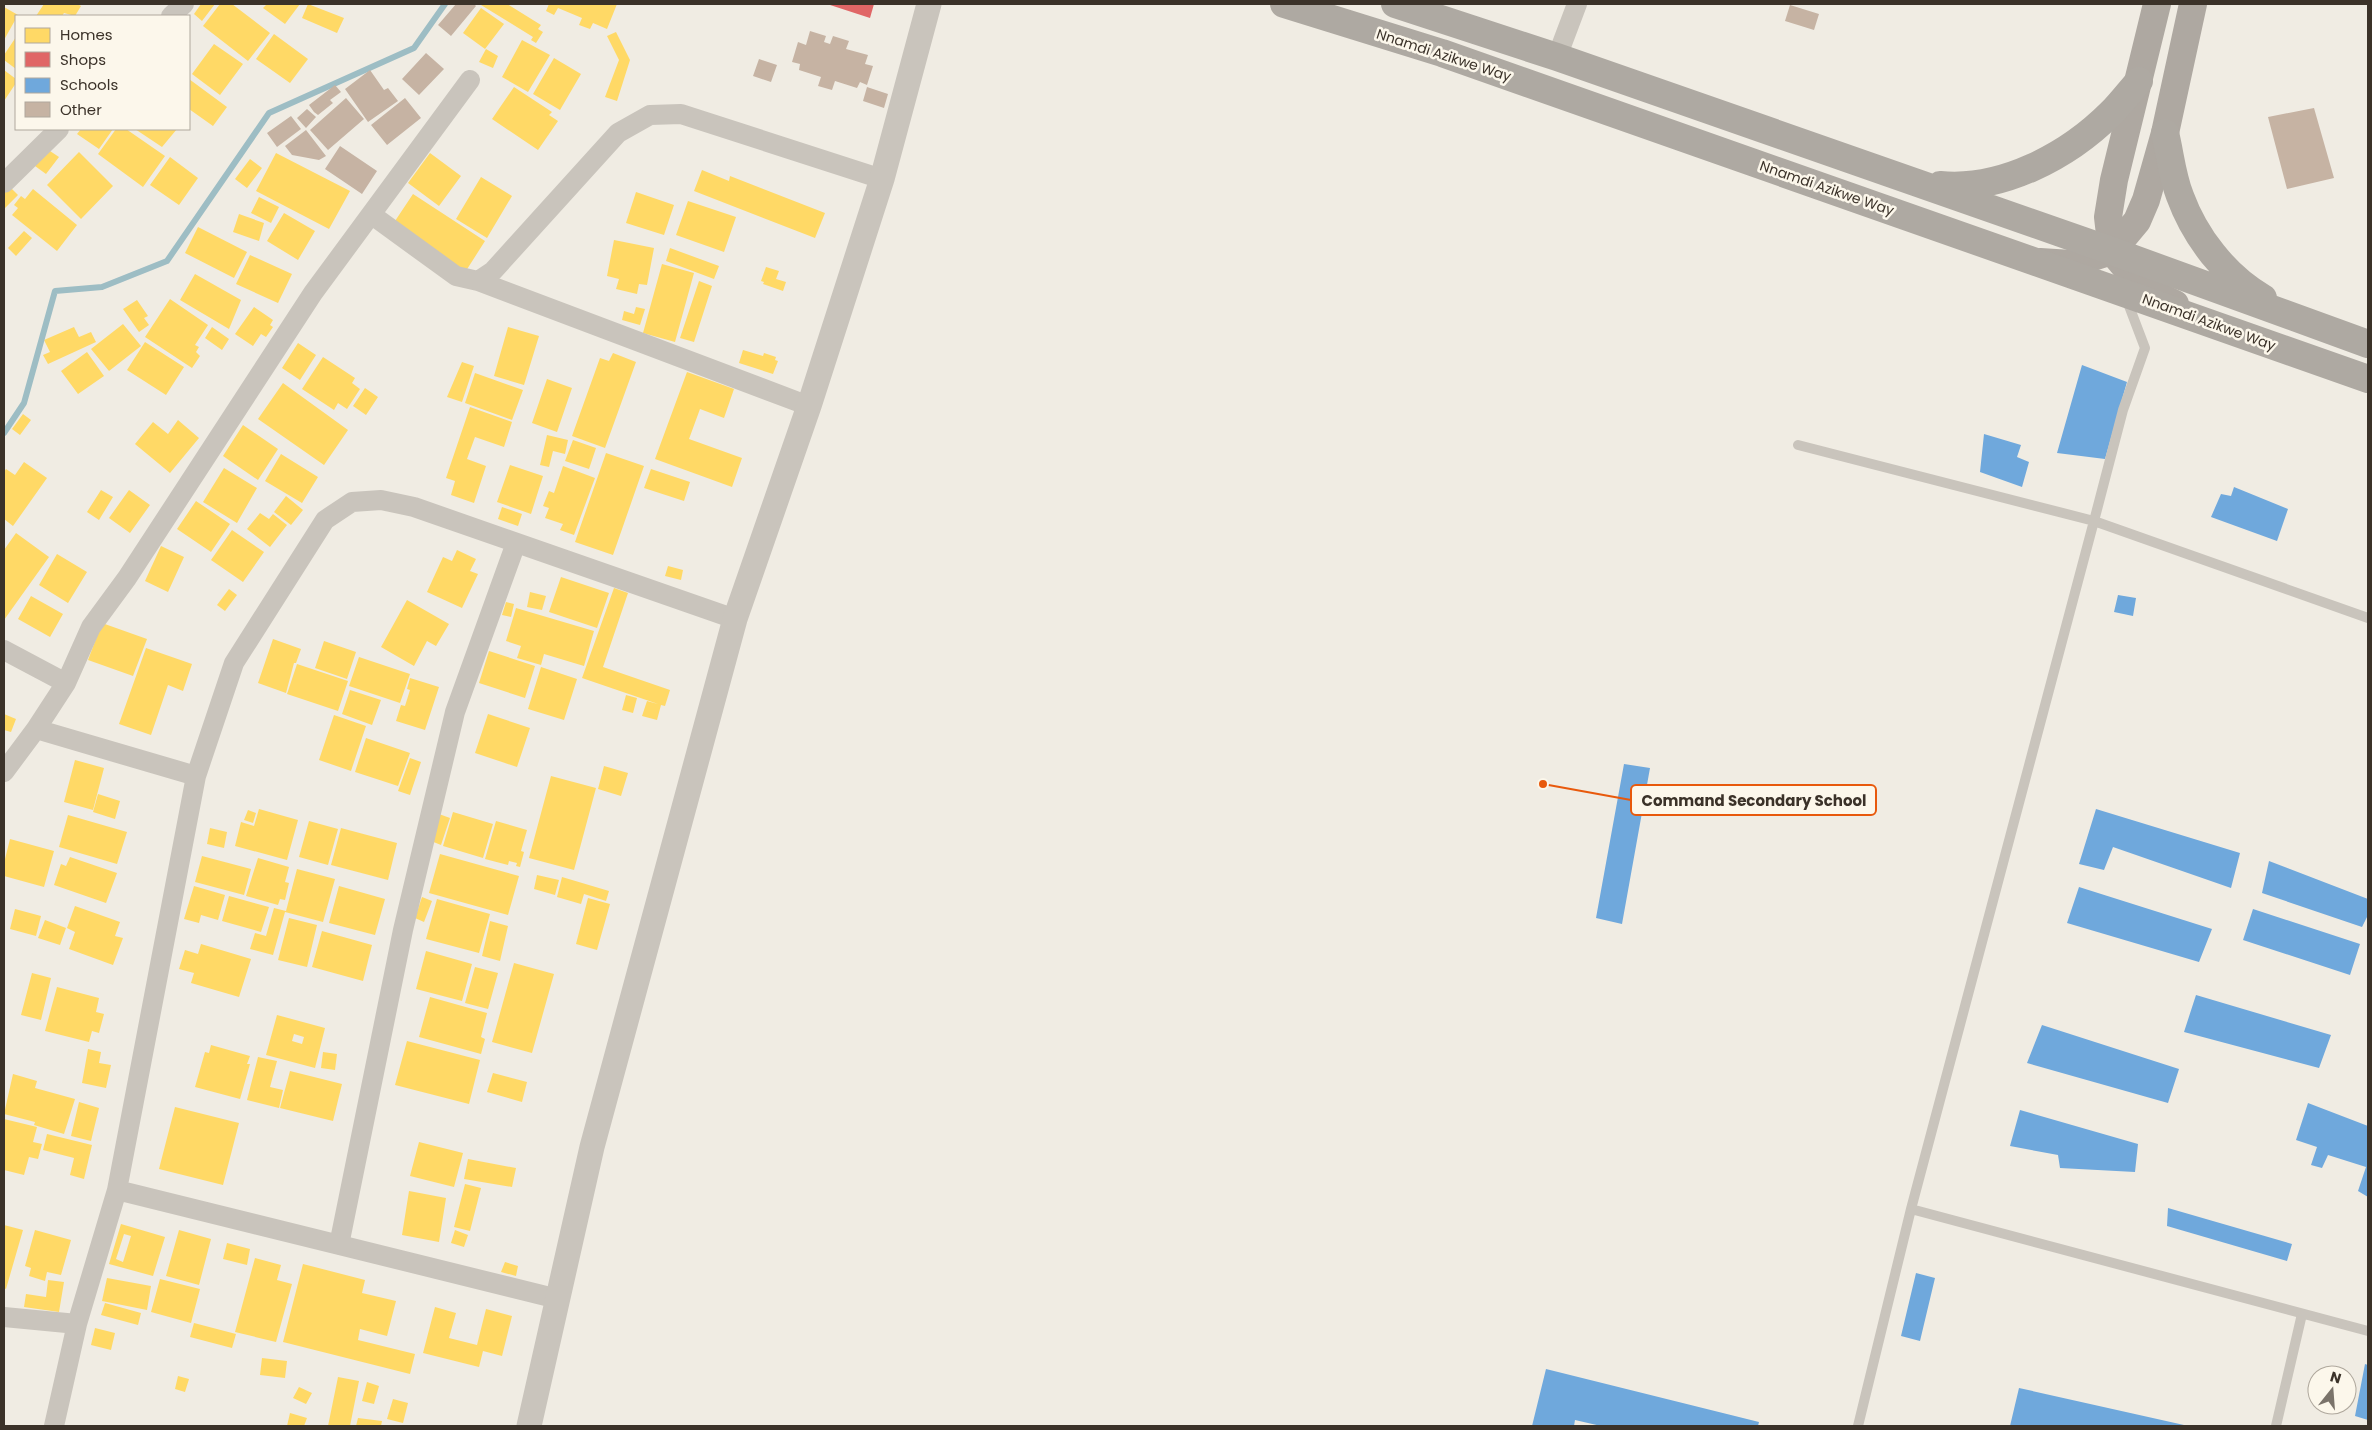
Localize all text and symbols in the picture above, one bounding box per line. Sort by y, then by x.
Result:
legend [15,15,190,130]
text: Homes [60,24,113,45]
street label: Nnamdi Azikwe Way [1374,24,1514,86]
text: Shops [60,49,106,70]
text: Schools [60,74,118,95]
text: Other [60,99,102,120]
street label: Nnamdi Azikwe Way [1757,156,1897,220]
street label: Nnamdi Azikwe Way [2139,289,2279,355]
callout: Command Secondary School [1631,785,1876,815]
text: Command Secondary School [1641,790,1867,811]
north arrow [2307,1365,2357,1415]
text: N [2328,1366,2344,1389]

